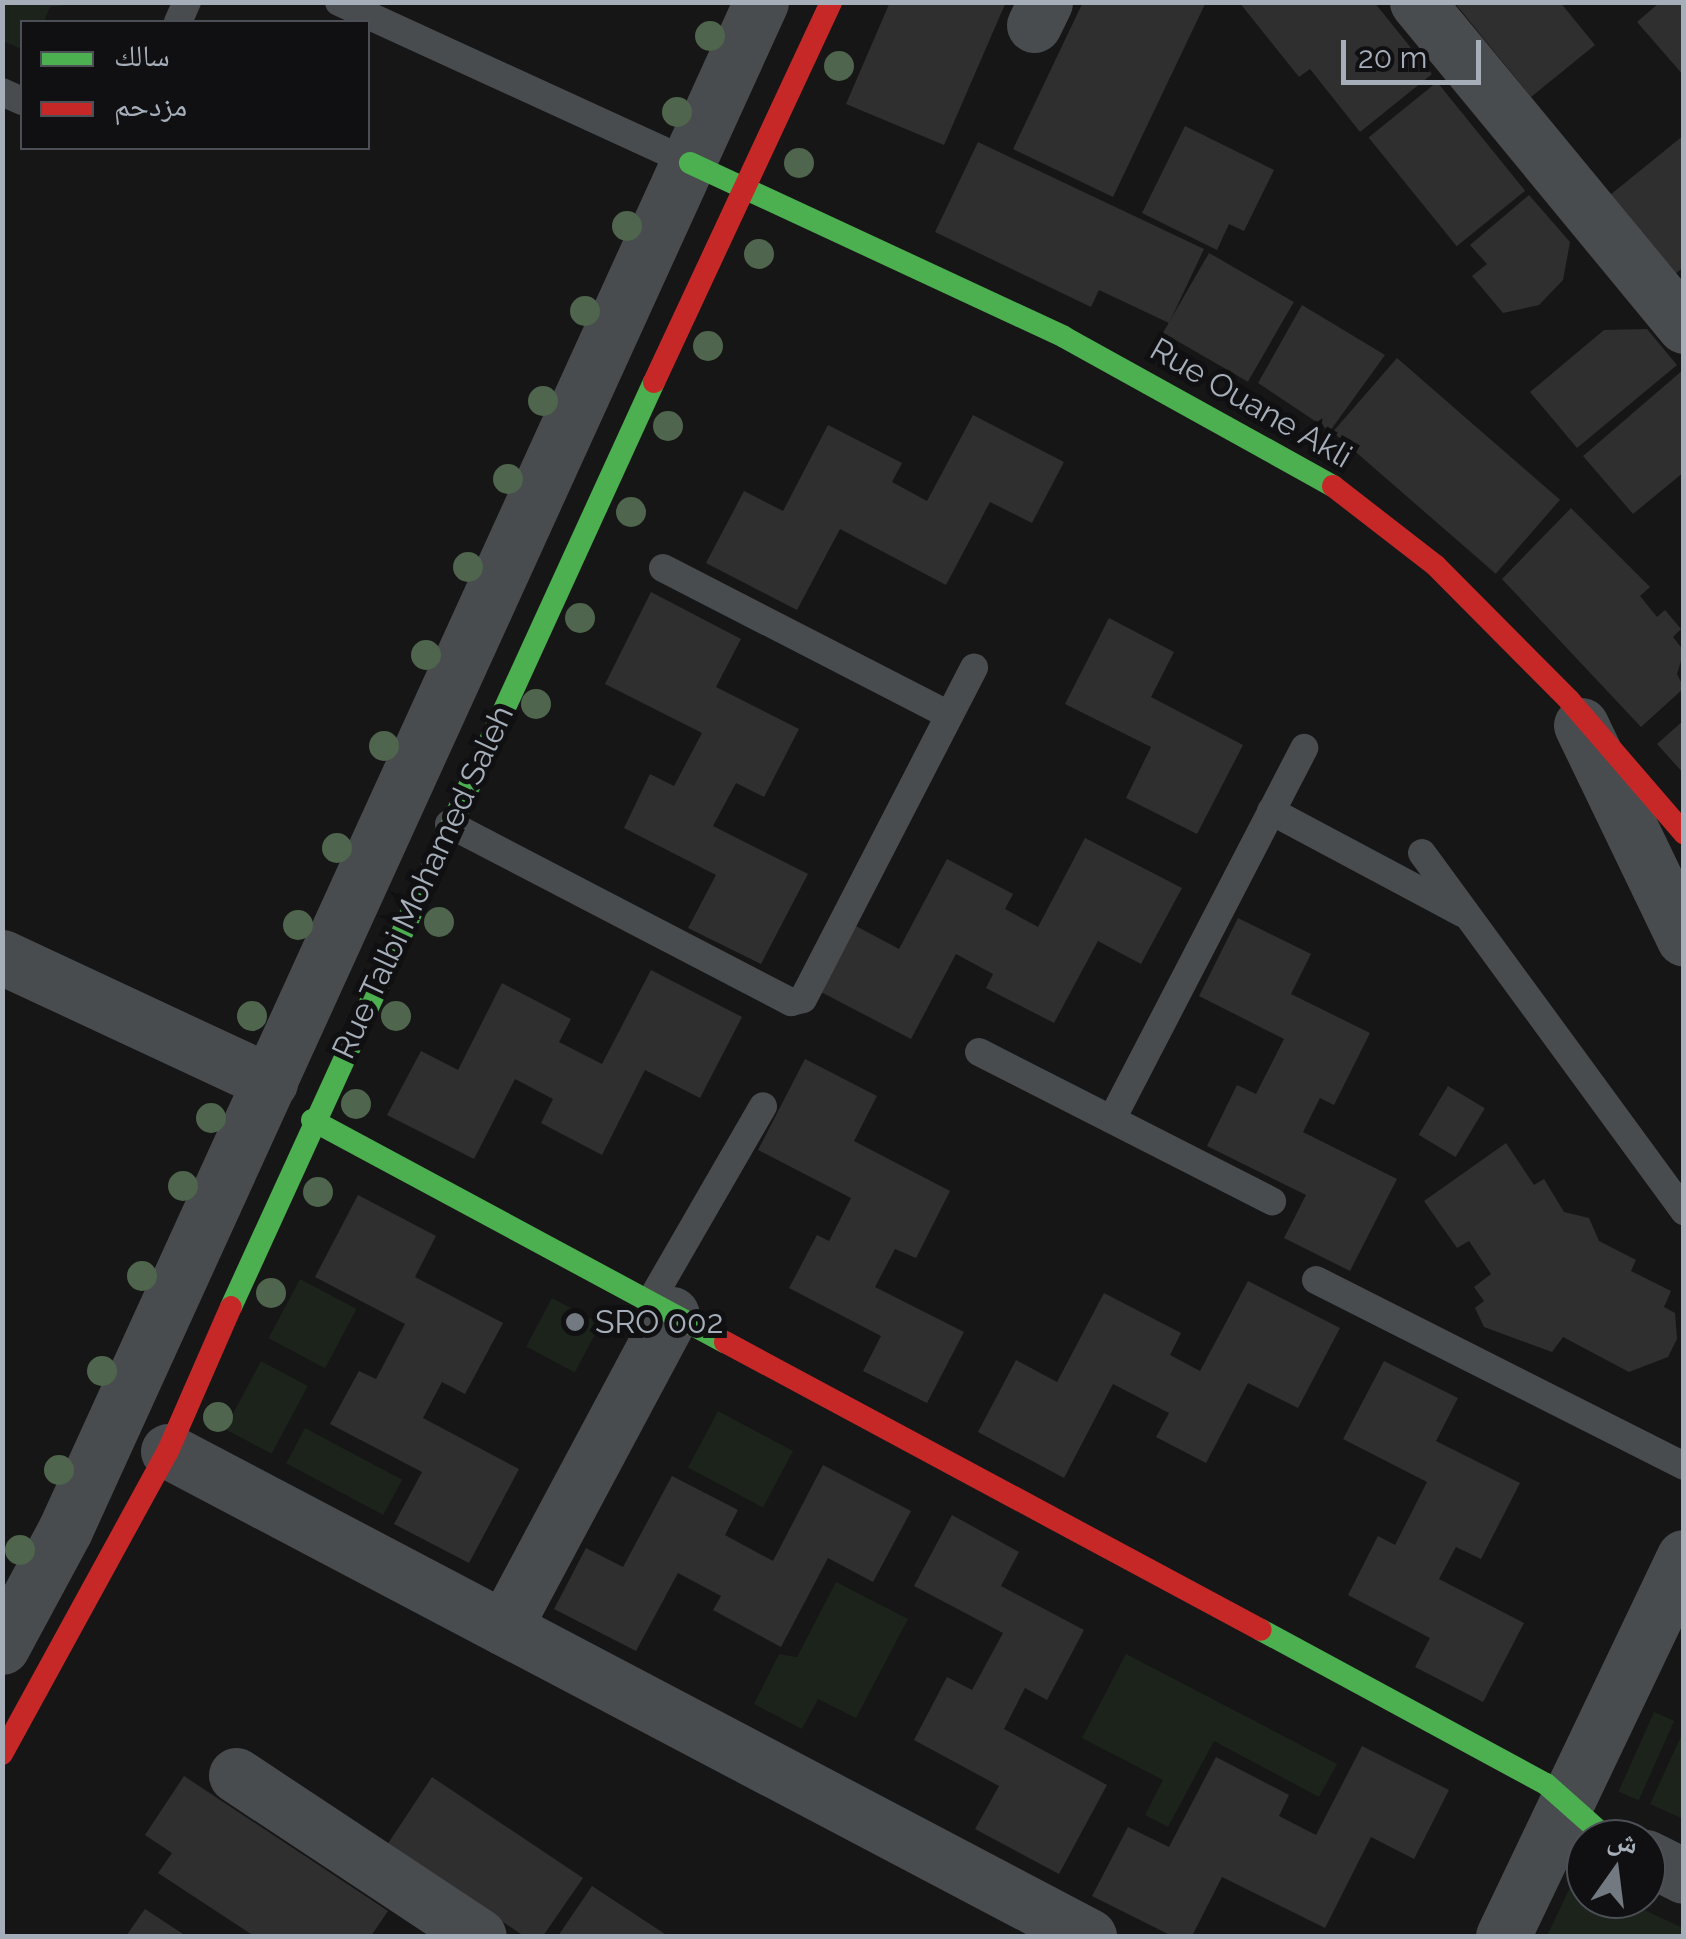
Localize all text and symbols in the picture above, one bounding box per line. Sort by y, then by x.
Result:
legend [20,20,370,150]
scale bar [1346,20,1486,82]
text: سالك [114,38,170,73]
text: 20 m [1358,40,1427,75]
text: مزدحم [114,88,187,123]
street label: Rue Ouane Akli [1143,330,1359,476]
street label: Rue Talbi Mohamed Saleh [324,699,522,1065]
place label: SRO 002 [595,1303,723,1341]
marker: SRO 002 [564,1311,586,1333]
north arrow [1566,1819,1666,1919]
text: ش [1604,1822,1641,1861]

